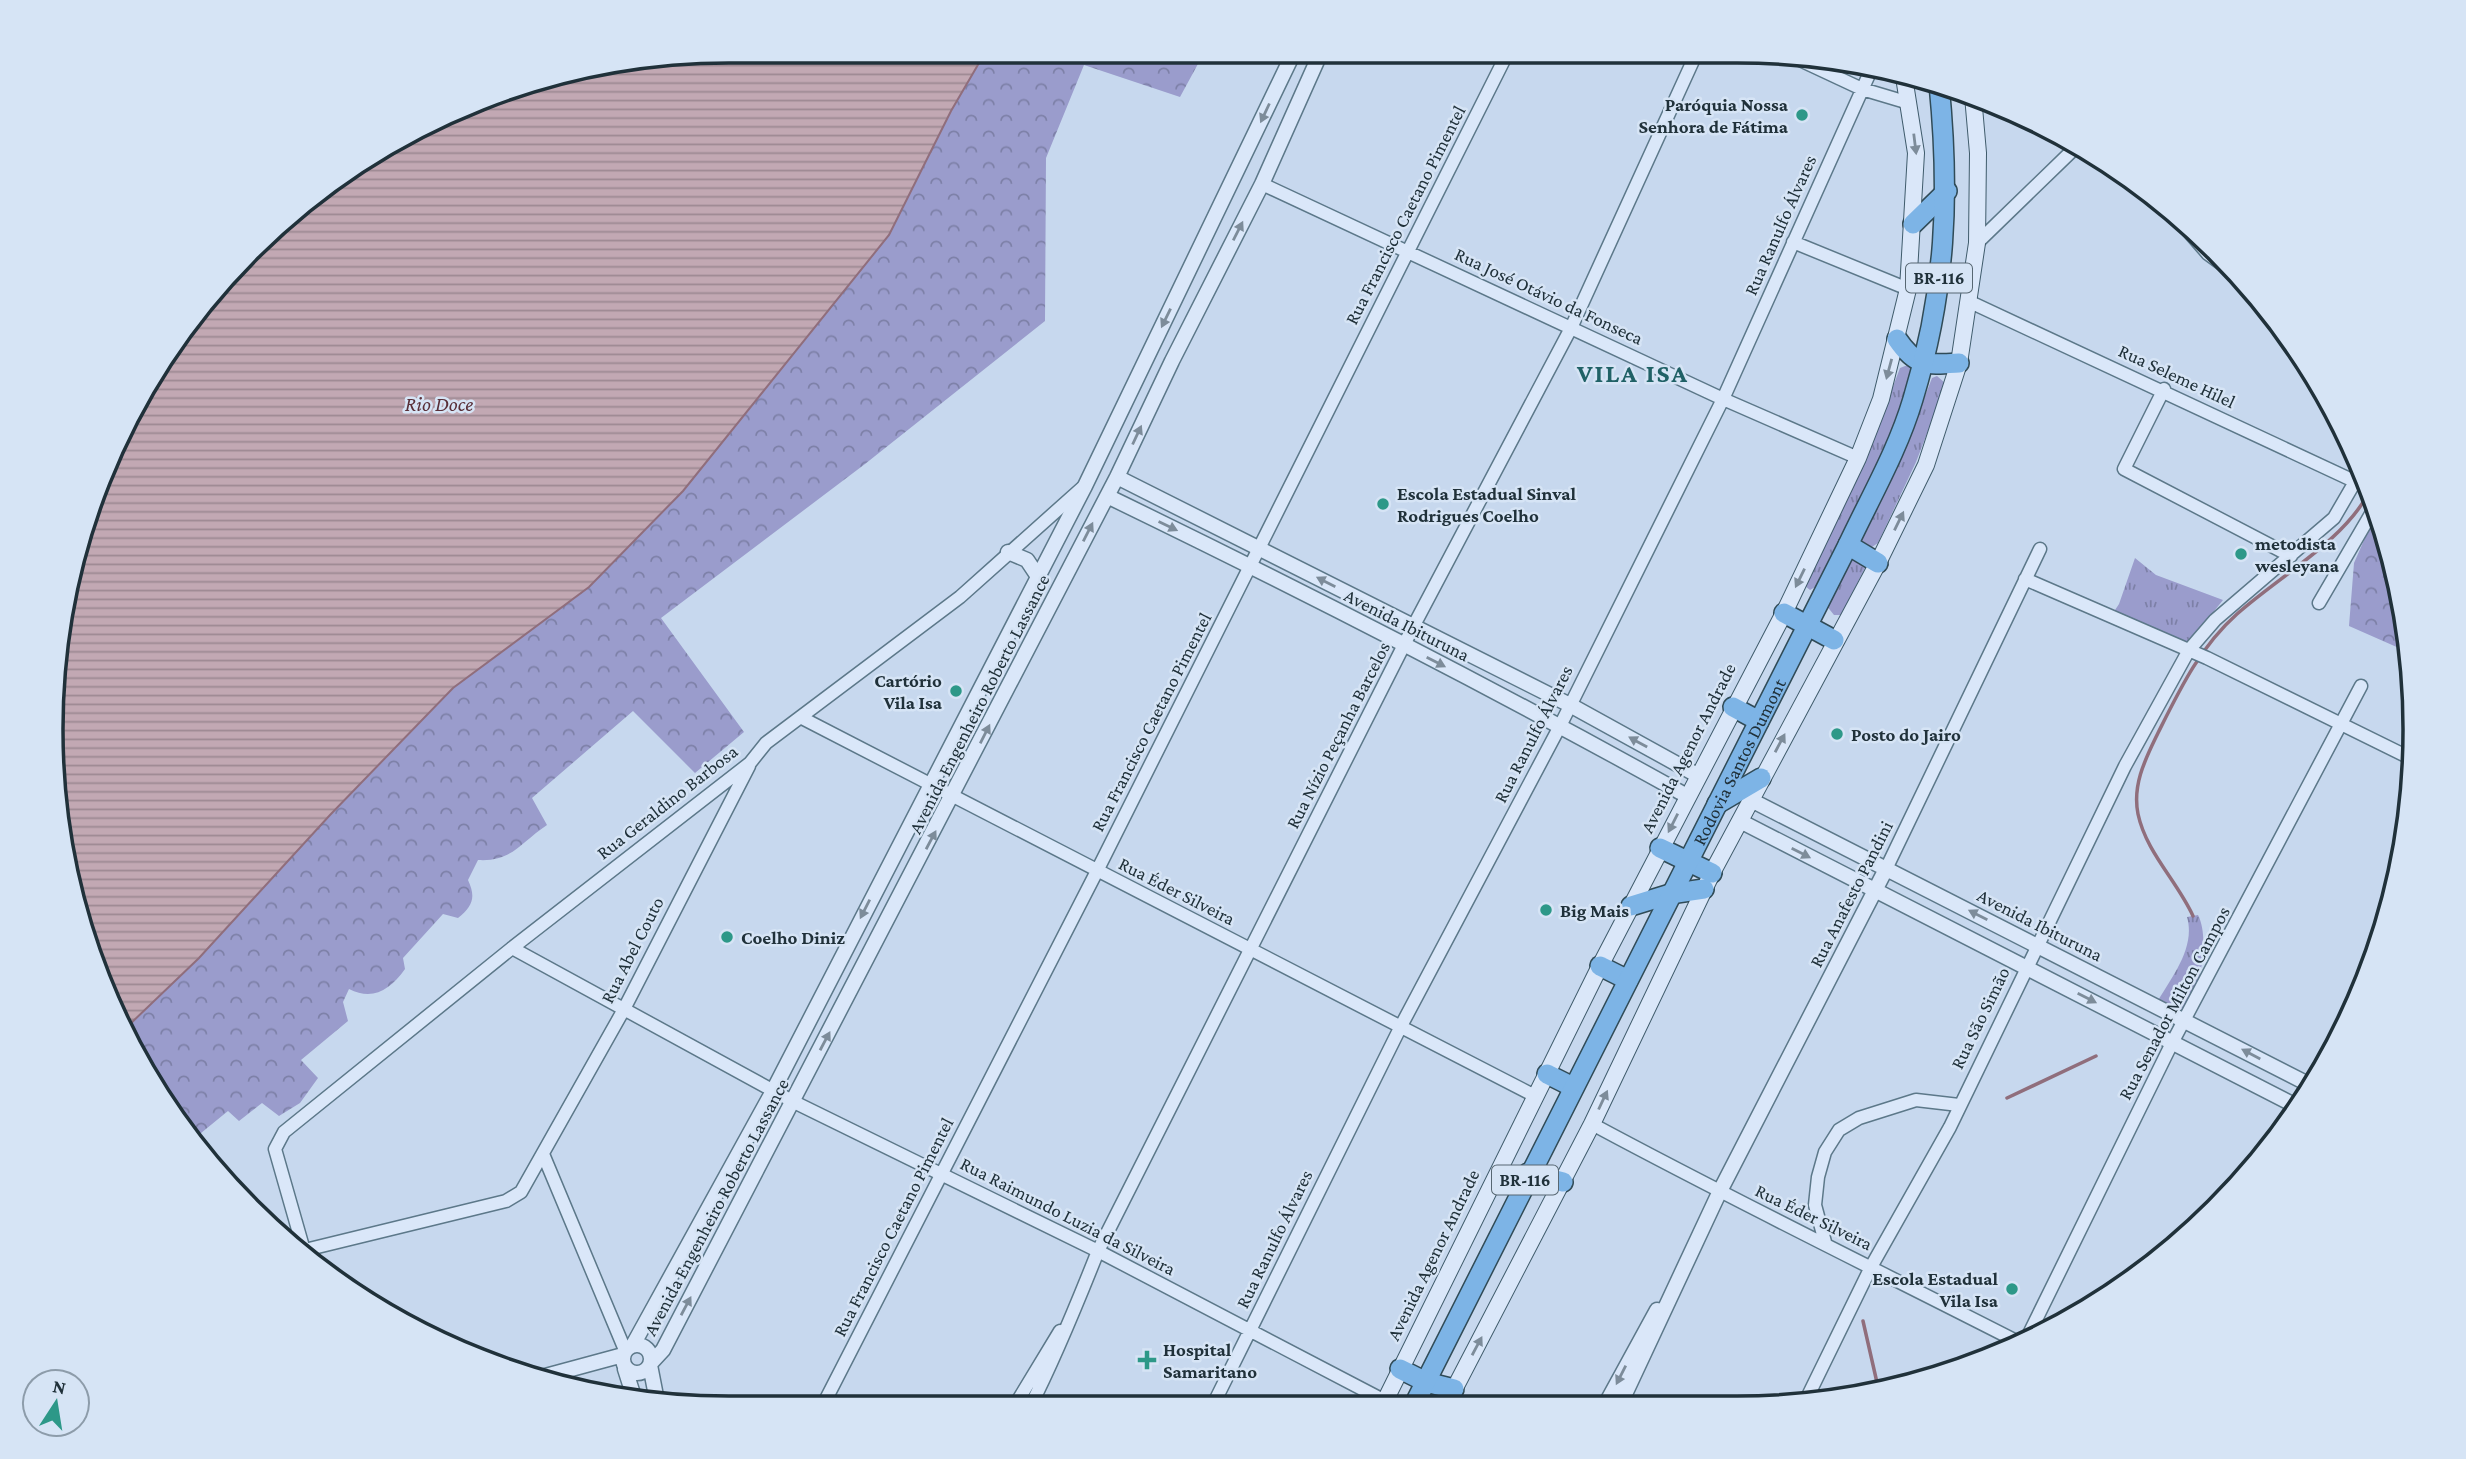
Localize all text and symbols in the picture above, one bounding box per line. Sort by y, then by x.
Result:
place label: Paróquia Nossa Senhora de Fátima [1639,94,1789,137]
street label: Rua Francisco Caetano Pimentel [1341,102,1469,328]
one-way arrow [1259,103,1271,123]
marker: Paróquia Nossa Senhora de Fátima [1794,107,1810,123]
one-way arrow [1909,133,1920,155]
street label: Rua Ranulfo Álvares [1740,152,1820,298]
one-way arrow [1233,221,1244,241]
street label: Rua José Otávio da Fonseca [1452,243,1646,349]
road number: BR-116 [1906,264,1972,292]
one-way arrow [1161,308,1172,328]
street label: Rua Seleme Hilel [2115,340,2239,412]
one-way arrow [1883,358,1894,380]
district label: VILA ISA [1576,359,1689,388]
water label: Rio Doce [405,392,473,416]
one-way arrow [1131,424,1142,445]
place label: Escola Estadual Sinval Rodrigues Coelho [1397,483,1577,526]
marker: Escola Estadual Sinval Rodrigues Coelho [1375,496,1391,512]
one-way arrow [1893,511,1905,531]
one-way arrow [1158,520,1178,531]
one-way arrow [1083,522,1094,542]
place label: metodista wesleyana [2254,533,2340,576]
marker: metodista wesleyana [2233,546,2249,562]
one-way arrow [1795,568,1806,588]
street label: Avenida Engenheiro Roberto Lassance [904,571,1054,837]
one-way arrow [1316,577,1336,588]
street label: Avenida Ibituruna [1341,584,1473,666]
street label: Rua Francisco Caetano Pimentel [1087,609,1215,835]
street label: Rua Nízio Peçanha Barcelos [1282,638,1394,832]
one-way arrow [1426,657,1446,668]
street label: Avenida Agenor Andrade [1636,660,1740,836]
street label: Rua Ranulfo Álvares [1489,662,1577,806]
place label: Cartório Vila Isa [874,670,943,713]
street label: Rodovia Santos Dumont [1688,674,1790,848]
marker: Cartório Vila Isa [948,683,964,699]
place label: Posto do Jairo [1851,724,1961,745]
one-way arrow [979,725,991,744]
marker: Posto do Jairo [1829,726,1845,742]
one-way arrow [1774,733,1786,752]
one-way arrow [1628,736,1647,748]
street label: Rua Geraldino Barbosa [592,740,742,863]
one-way arrow [1667,813,1678,833]
street label: Rua Anafesto Pandini [1805,817,1897,971]
one-way arrow [925,830,936,850]
one-way arrow [1791,847,1811,858]
street label: Rua Éder Silveira [1115,853,1239,929]
street label: Avenida Ibituruna [1974,884,2106,966]
street label: Rua Abel Couto [596,893,668,1007]
one-way arrow [859,899,871,919]
place label: Big Mais [1560,900,1629,921]
marker: Big Mais [1538,902,1554,918]
street label: Rua Senador Milton Campos [2114,903,2234,1103]
one-way arrow [1968,909,1988,920]
place label: Coelho Diniz [741,927,845,948]
marker: Coelho Diniz [719,929,735,945]
street label: Rua São Simão [1946,964,2014,1072]
one-way arrow [2077,993,2097,1004]
one-way arrow [819,1031,831,1051]
one-way arrow [2241,1049,2261,1061]
street label: Avenida Engenheiro Roberto Lassance [639,1075,793,1339]
one-way arrow [1598,1090,1609,1110]
street label: Rua Francisco Caetano Pimentel [829,1114,957,1340]
street label: Rua Raimundo Luzia da Silveira [957,1152,1179,1280]
street label: Avenida Agenor Andrade [1382,1166,1484,1344]
road number: BR-116 [1492,1166,1558,1195]
street label: Rua Ranulfo Álvares [1231,1167,1317,1311]
street label: Rua Éder Silveira [1752,1180,1876,1255]
place label: Escola Estadual Vila Isa [1872,1268,1999,1311]
marker: Escola Estadual Vila Isa [2004,1281,2020,1297]
one-way arrow [680,1296,692,1316]
one-way arrow [1471,1336,1482,1356]
place label: Hospital Samaritano [1163,1339,1257,1382]
marker: Hospital Samaritano [1137,1350,1157,1370]
one-way arrow [1615,1365,1626,1385]
north arrow [21,1368,91,1438]
text: N [51,1375,68,1398]

